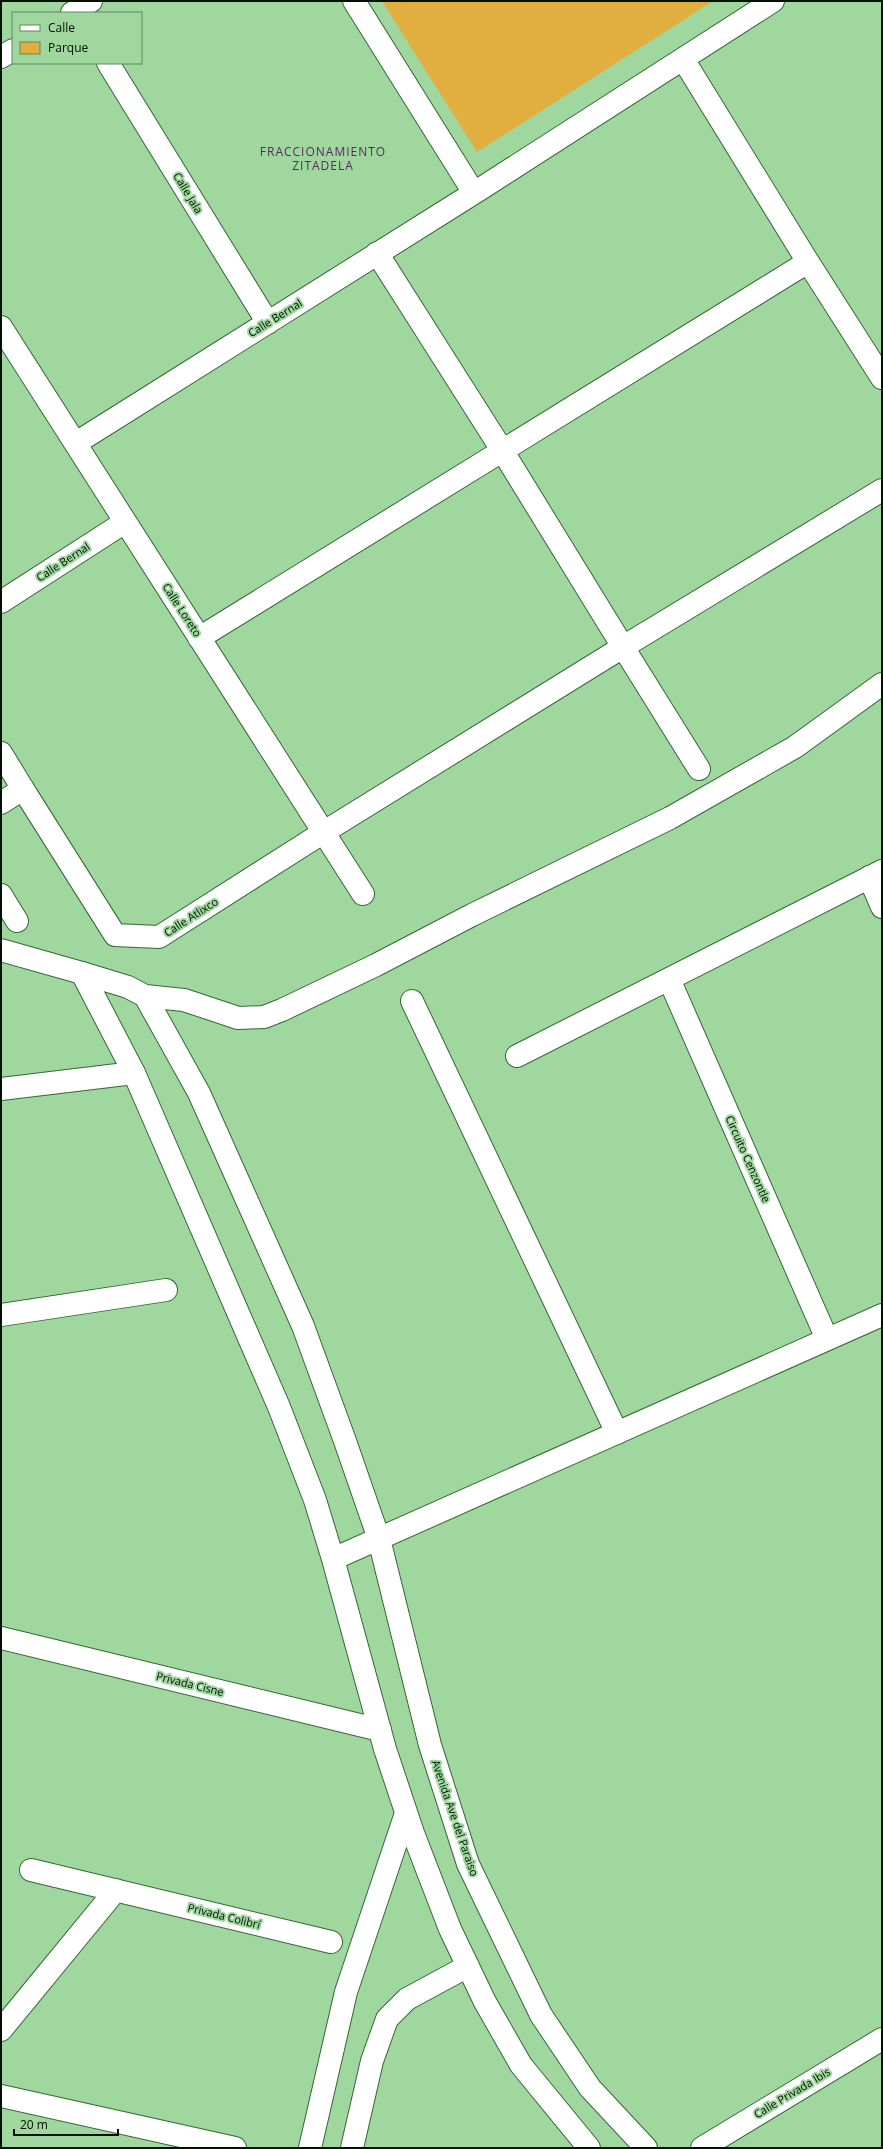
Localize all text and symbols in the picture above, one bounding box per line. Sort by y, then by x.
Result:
legend [12,12,142,64]
text: Calle [48,19,75,36]
text: Parque [48,39,88,56]
district label: FRACCIONAMIENTO ZITADELA [260,143,386,174]
street label: Calle Jala [170,169,207,216]
street label: Calle Bernal [245,295,305,340]
street label: Calle Bernal [33,539,92,584]
street label: Calle Loreto [159,580,206,640]
street label: Calle Atlixco [161,893,221,940]
street label: Circuito Cenzontle [723,1113,774,1205]
street label: Privada Cisne [155,1668,225,1699]
street label: Avenida Ave del Paraiso [429,1758,483,1878]
street label: Privada Colibrí [186,1899,262,1932]
street label: Calle Privada Ibis [751,2064,833,2121]
scale bar [14,2111,118,2137]
text: 20 m [20,2116,48,2133]

